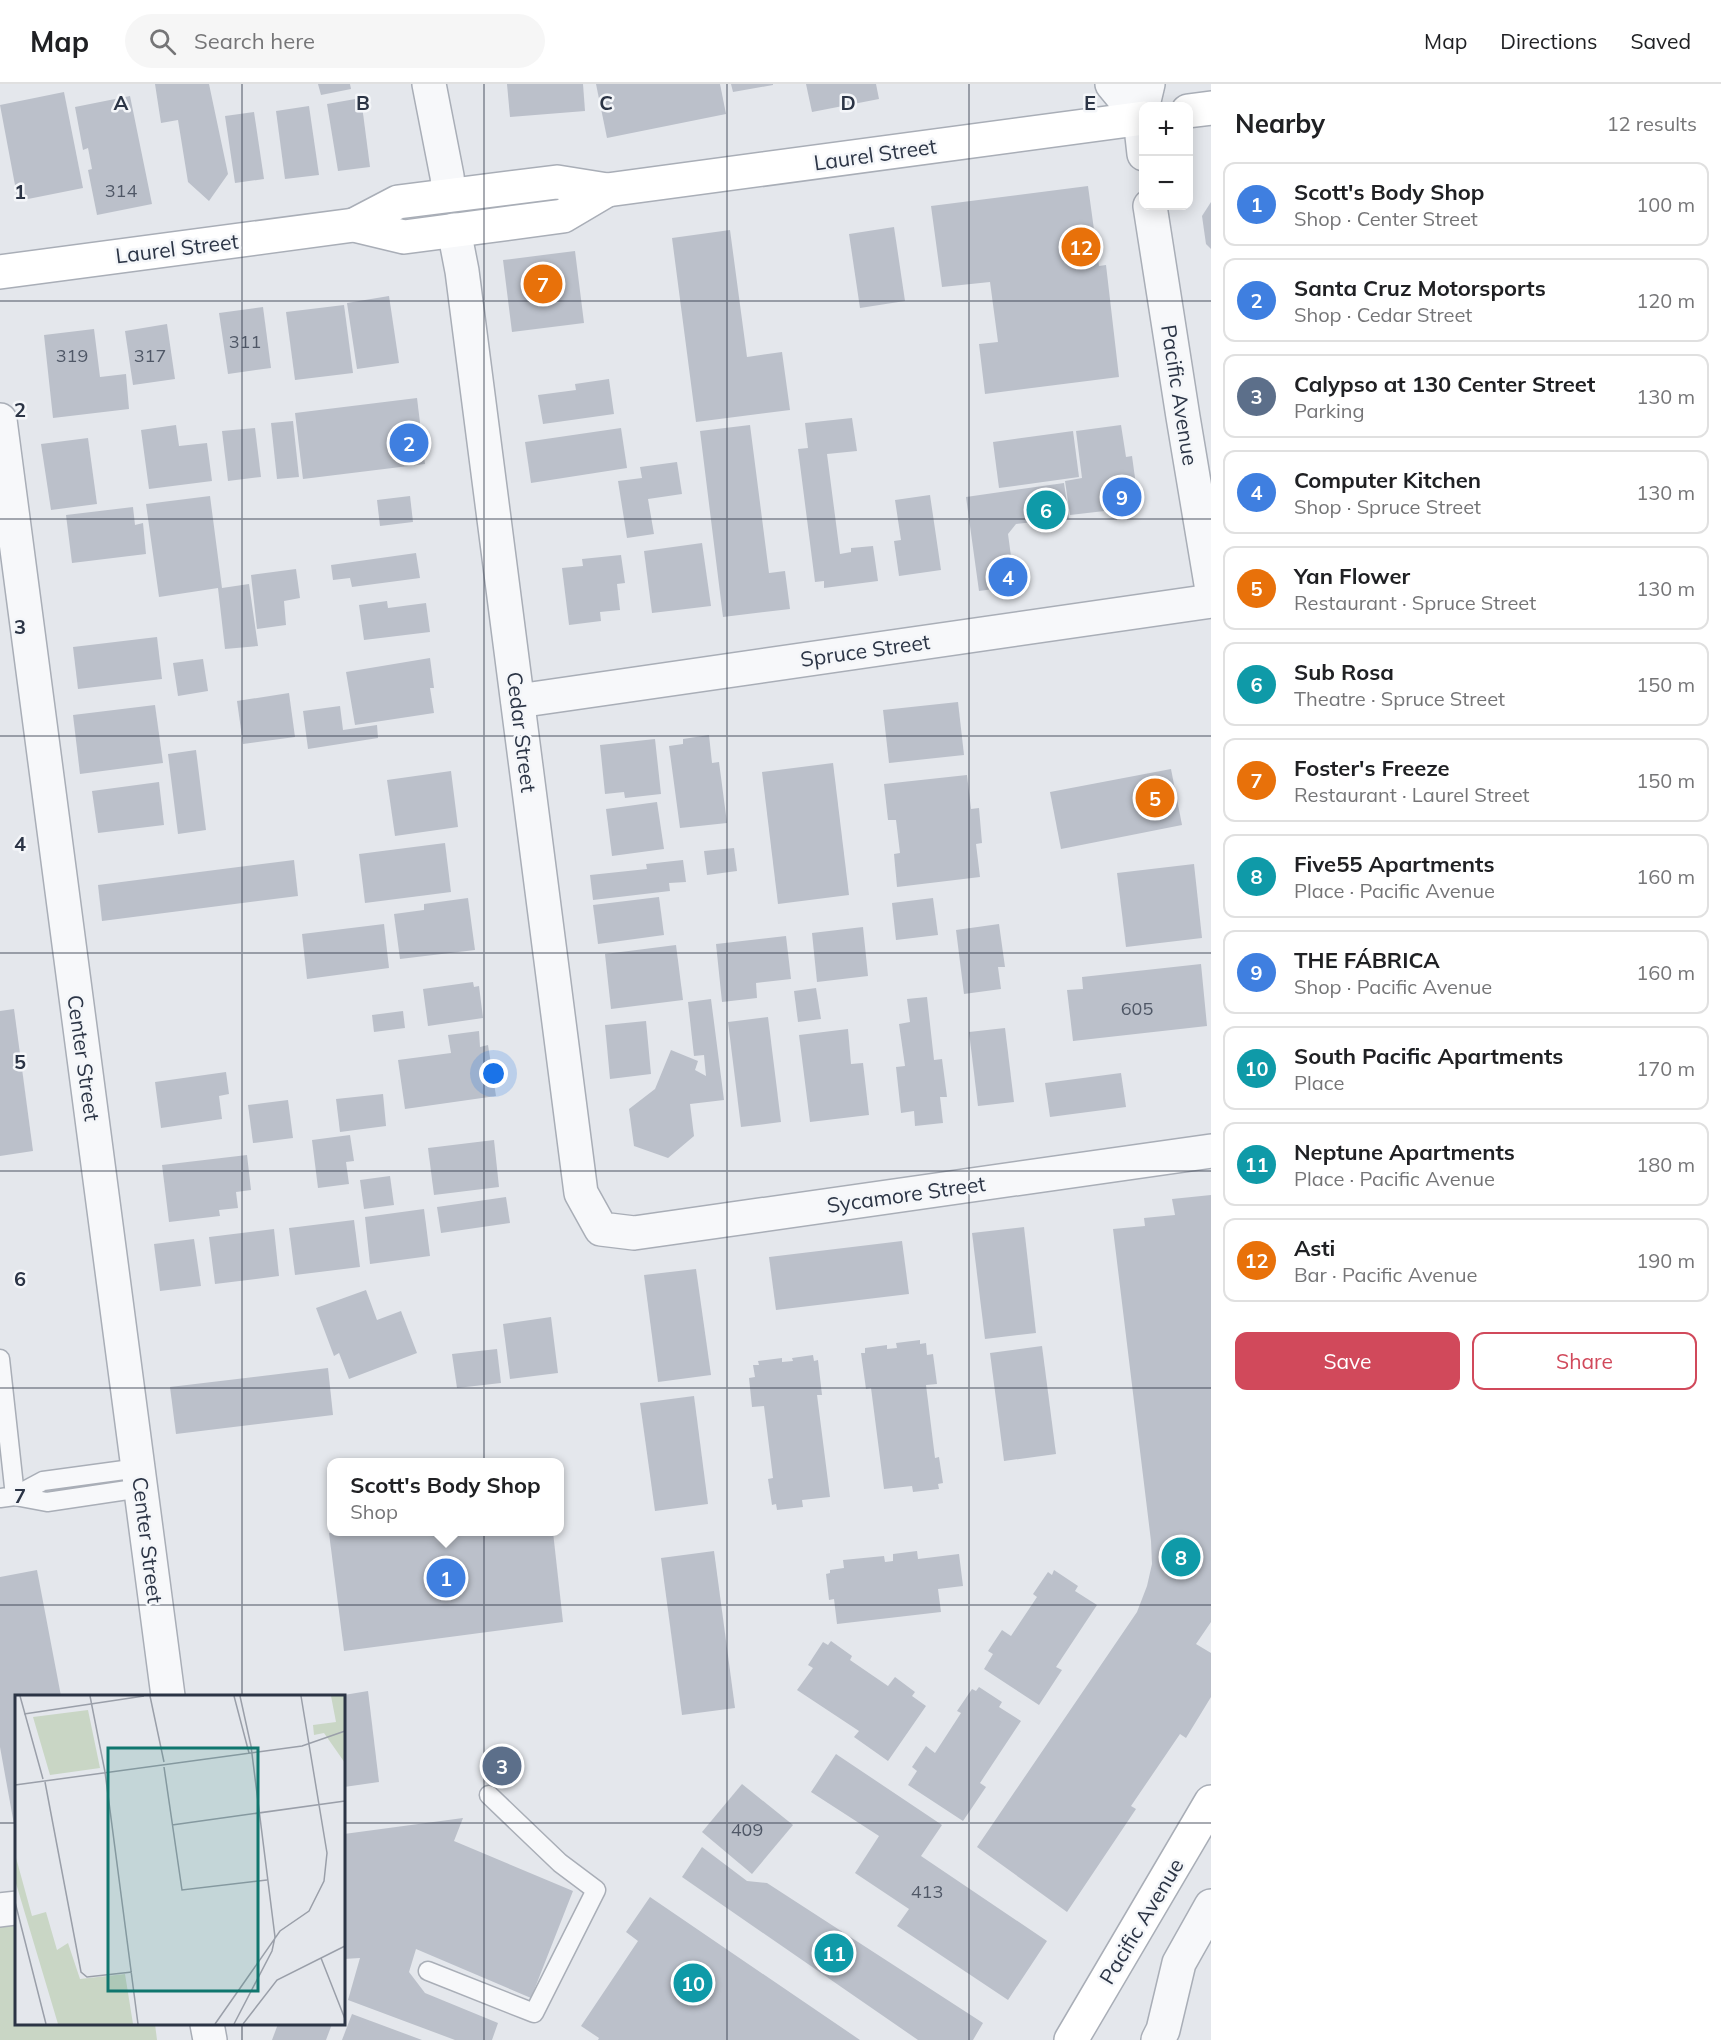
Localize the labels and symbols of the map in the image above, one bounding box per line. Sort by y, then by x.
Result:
text: A [114,90,129,115]
text: B [356,90,370,115]
text: C [599,90,613,115]
text: D [840,90,856,115]
text: E [1084,90,1096,115]
street label: Laurel Street [812,133,938,175]
text: 1 [14,179,26,204]
house number: 314 [105,179,137,202]
pin: 12 [1062,224,1100,270]
street label: Laurel Street [114,228,240,268]
pin: 7 [524,262,562,306]
street label: Pacific Avenue [1156,323,1204,467]
house number: 311 [229,330,261,353]
house number: 319 [56,344,88,367]
house number: 317 [134,344,166,367]
text: 2 [14,397,26,422]
pin: 2 [390,420,428,466]
pin: 9 [1102,474,1142,520]
pin: 6 [1026,488,1066,532]
pin: 4 [988,554,1028,600]
text: 3 [14,614,26,639]
street label: Spruce Street [799,628,931,672]
street label: Cedar Street [502,670,542,794]
pin: 5 [1136,776,1174,820]
text: 4 [14,831,26,856]
street label: Center Street [62,993,106,1123]
house number: 605 [1121,997,1153,1020]
text: 5 [14,1049,26,1074]
your location [479,1059,508,1088]
street label: Sycamore Street [825,1170,987,1218]
text: 6 [14,1266,26,1291]
street label: Center Street [127,1475,169,1605]
text: 7 [14,1483,26,1508]
pin: 8 [1162,1534,1200,1580]
pin: 1 [426,1556,466,1600]
inset map [15,1695,345,2025]
pin: 3 [482,1744,522,1788]
house number: 409 [731,1818,763,1841]
street label: Pacific Avenue [1093,1853,1189,1989]
house number: 413 [911,1880,943,1903]
pin: 11 [814,1930,854,1976]
pin: 10 [674,1960,712,2006]

